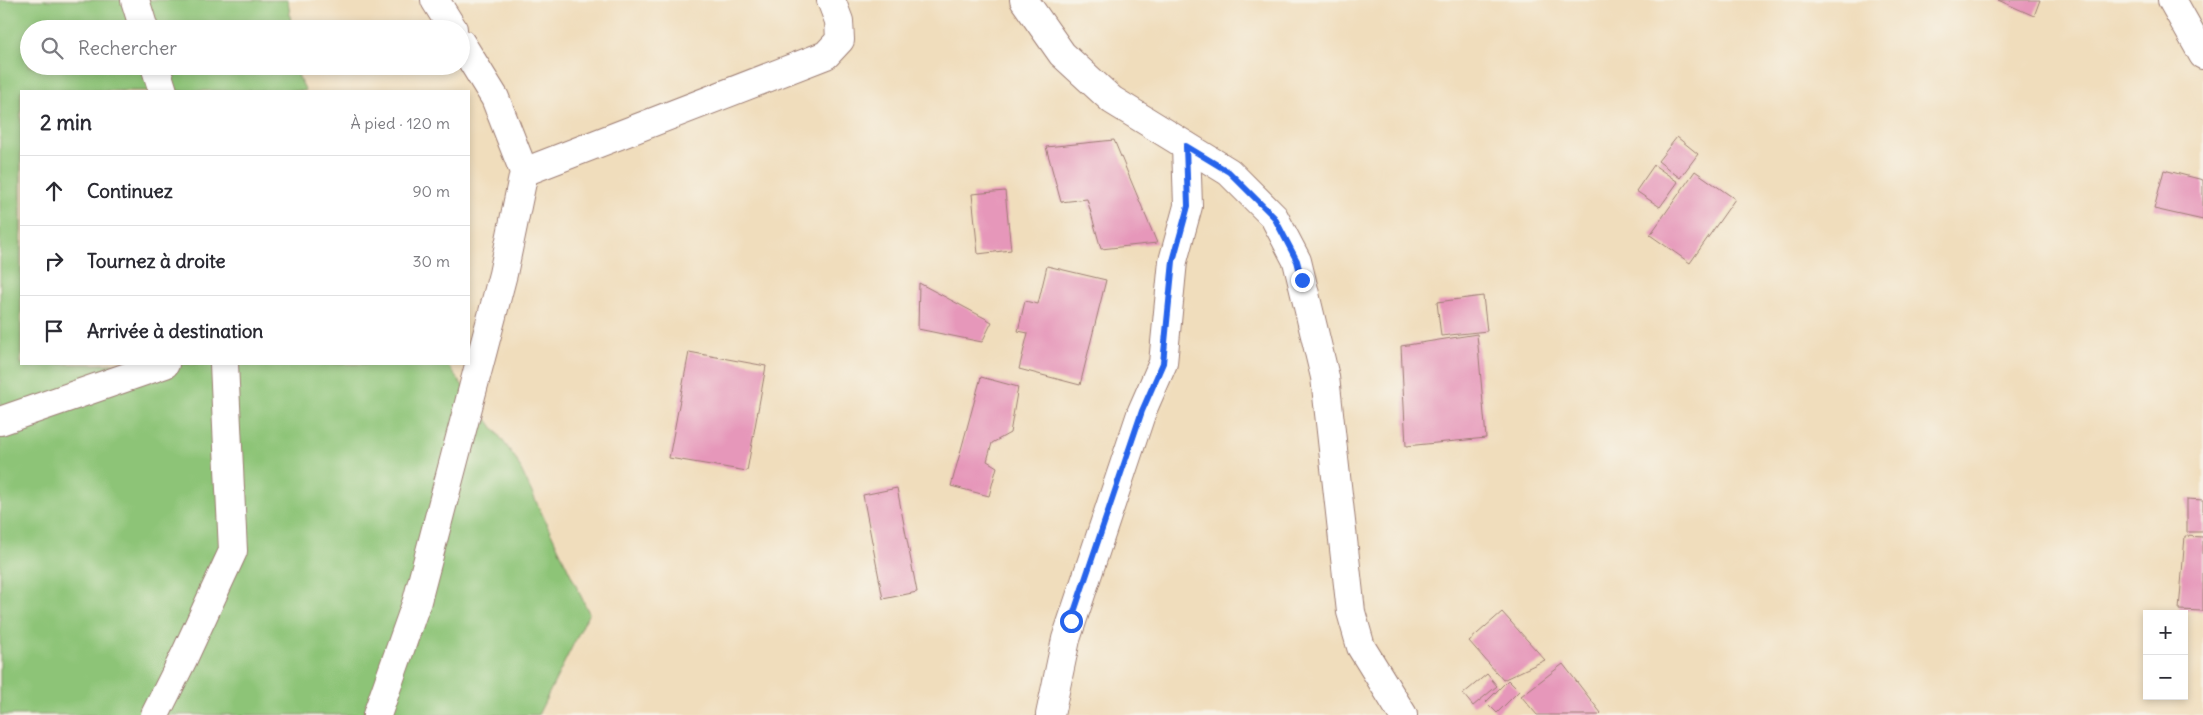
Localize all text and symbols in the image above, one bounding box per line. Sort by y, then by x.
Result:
search box [20,20,470,75]
icon: search [38,34,66,62]
text: Rechercher [78,36,177,60]
text: 2 min [40,109,92,136]
text: À pied · 120 m [351,113,450,133]
icon: ahead [40,177,68,205]
text: Continuez [87,179,173,203]
text: 90 m [412,181,450,201]
icon: right [40,247,68,275]
text: Tournez à droite [87,249,226,273]
text: 30 m [413,251,450,271]
route end [1291,269,1314,292]
icon: arrive [40,317,68,345]
text: Arrivée à destination [87,319,263,343]
route start [1060,610,1083,633]
map controls [2143,610,2188,700]
button: + [2143,610,2188,655]
button: − [2143,655,2188,700]

